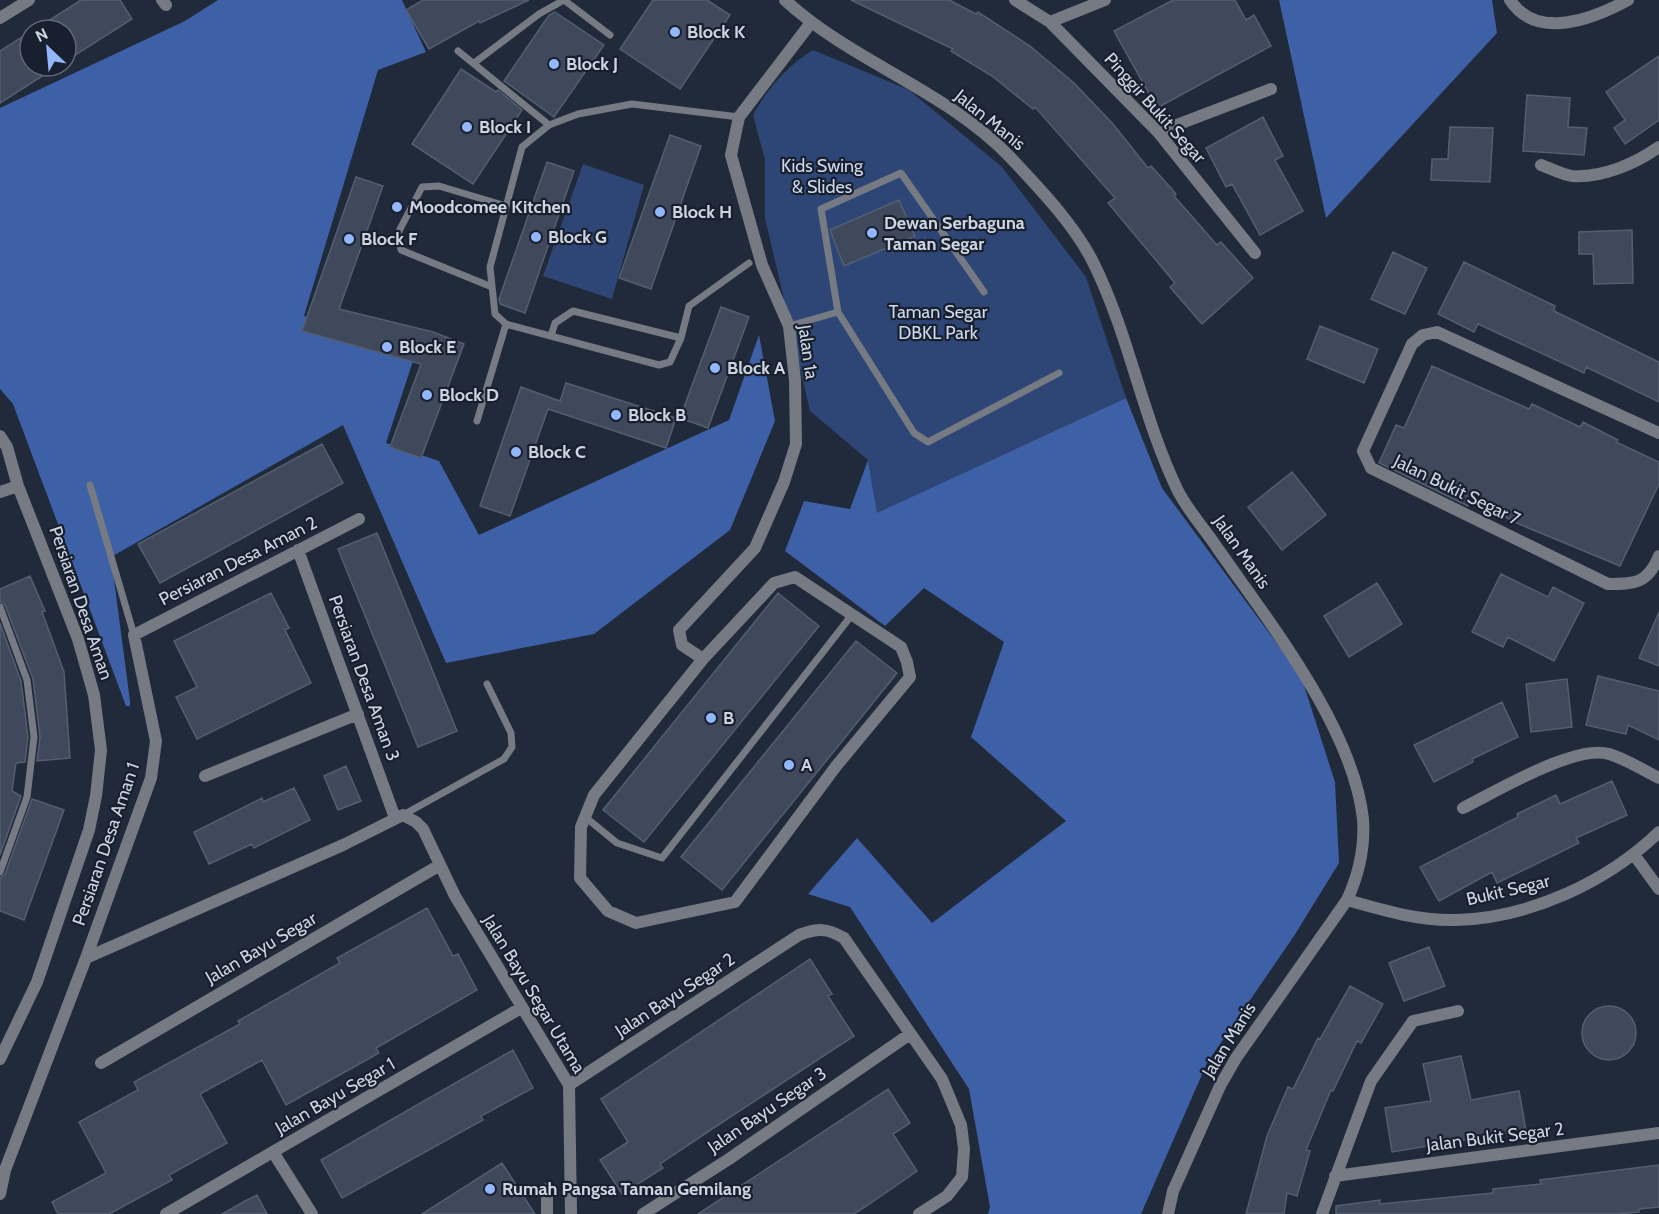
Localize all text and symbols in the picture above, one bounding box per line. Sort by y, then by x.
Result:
north arrow [18,18,78,78]
place label: Block K [687,21,746,43]
text: N [32,24,51,46]
marker: Block K [668,25,682,39]
street label: Pinggir Bukit Segar [1100,48,1211,168]
place label: Block J [566,53,618,75]
marker: Block J [547,57,561,71]
street label: Jalan Manis [949,84,1030,155]
place label: Block I [479,116,531,138]
marker: Block I [460,120,474,134]
park label: Kids Swing & Slides [781,155,864,198]
place label: Moodcomee Kitchen [409,196,571,218]
marker: Moodcomee Kitchen [390,200,404,214]
place label: Block H [672,201,732,223]
marker: Block H [653,205,667,219]
place label: Dewan Serbaguna Taman Segar [884,212,1025,255]
place label: Block G [548,226,607,248]
marker: Dewan Serbaguna Taman Segar [865,226,879,240]
place label: Block F [361,228,418,250]
marker: Block G [529,230,543,244]
marker: Block F [342,232,356,246]
park label: Taman Segar DBKL Park [889,301,988,344]
street label: Jalan 1a [793,322,823,381]
place label: Block E [399,336,456,358]
marker: Block E [380,340,394,354]
place label: Block A [727,357,786,379]
marker: Block A [708,361,722,375]
place label: Block D [439,384,499,406]
marker: Block D [420,388,434,402]
place label: Block B [628,404,686,426]
marker: Block B [609,408,623,422]
place label: Block C [528,441,586,463]
marker: Block C [509,445,523,459]
street label: Jalan Bukit Segar 7 [1389,449,1524,530]
street label: Jalan Manis [1208,510,1275,593]
street label: Persiaran Desa Aman 2 [155,512,321,610]
street label: Persiaran Desa Aman [44,523,118,683]
street label: Persiaran Desa Aman 3 [324,592,404,764]
place label: B [723,707,734,729]
marker: B [704,711,718,725]
place label: A [801,754,813,776]
marker: A [782,758,796,772]
street label: Persiaran Desa Aman 1 [68,760,144,928]
street label: Bukit Segar [1464,870,1552,910]
street label: Jalan Bayu Segar [201,907,321,989]
street label: Jalan Bayu Segar Utama [478,910,590,1077]
street label: Jalan Bayu Segar 2 [610,948,739,1042]
street label: Jalan Manis [1197,998,1261,1083]
street label: Jalan Bayu Segar 1 [270,1053,399,1140]
street label: Jalan Bayu Segar 3 [703,1062,831,1158]
street label: Jalan Bukit Segar 2 [1424,1118,1565,1156]
place label: Rumah Pangsa Taman Gemilang [502,1178,751,1200]
marker: Rumah Pangsa Taman Gemilang [483,1182,497,1196]

